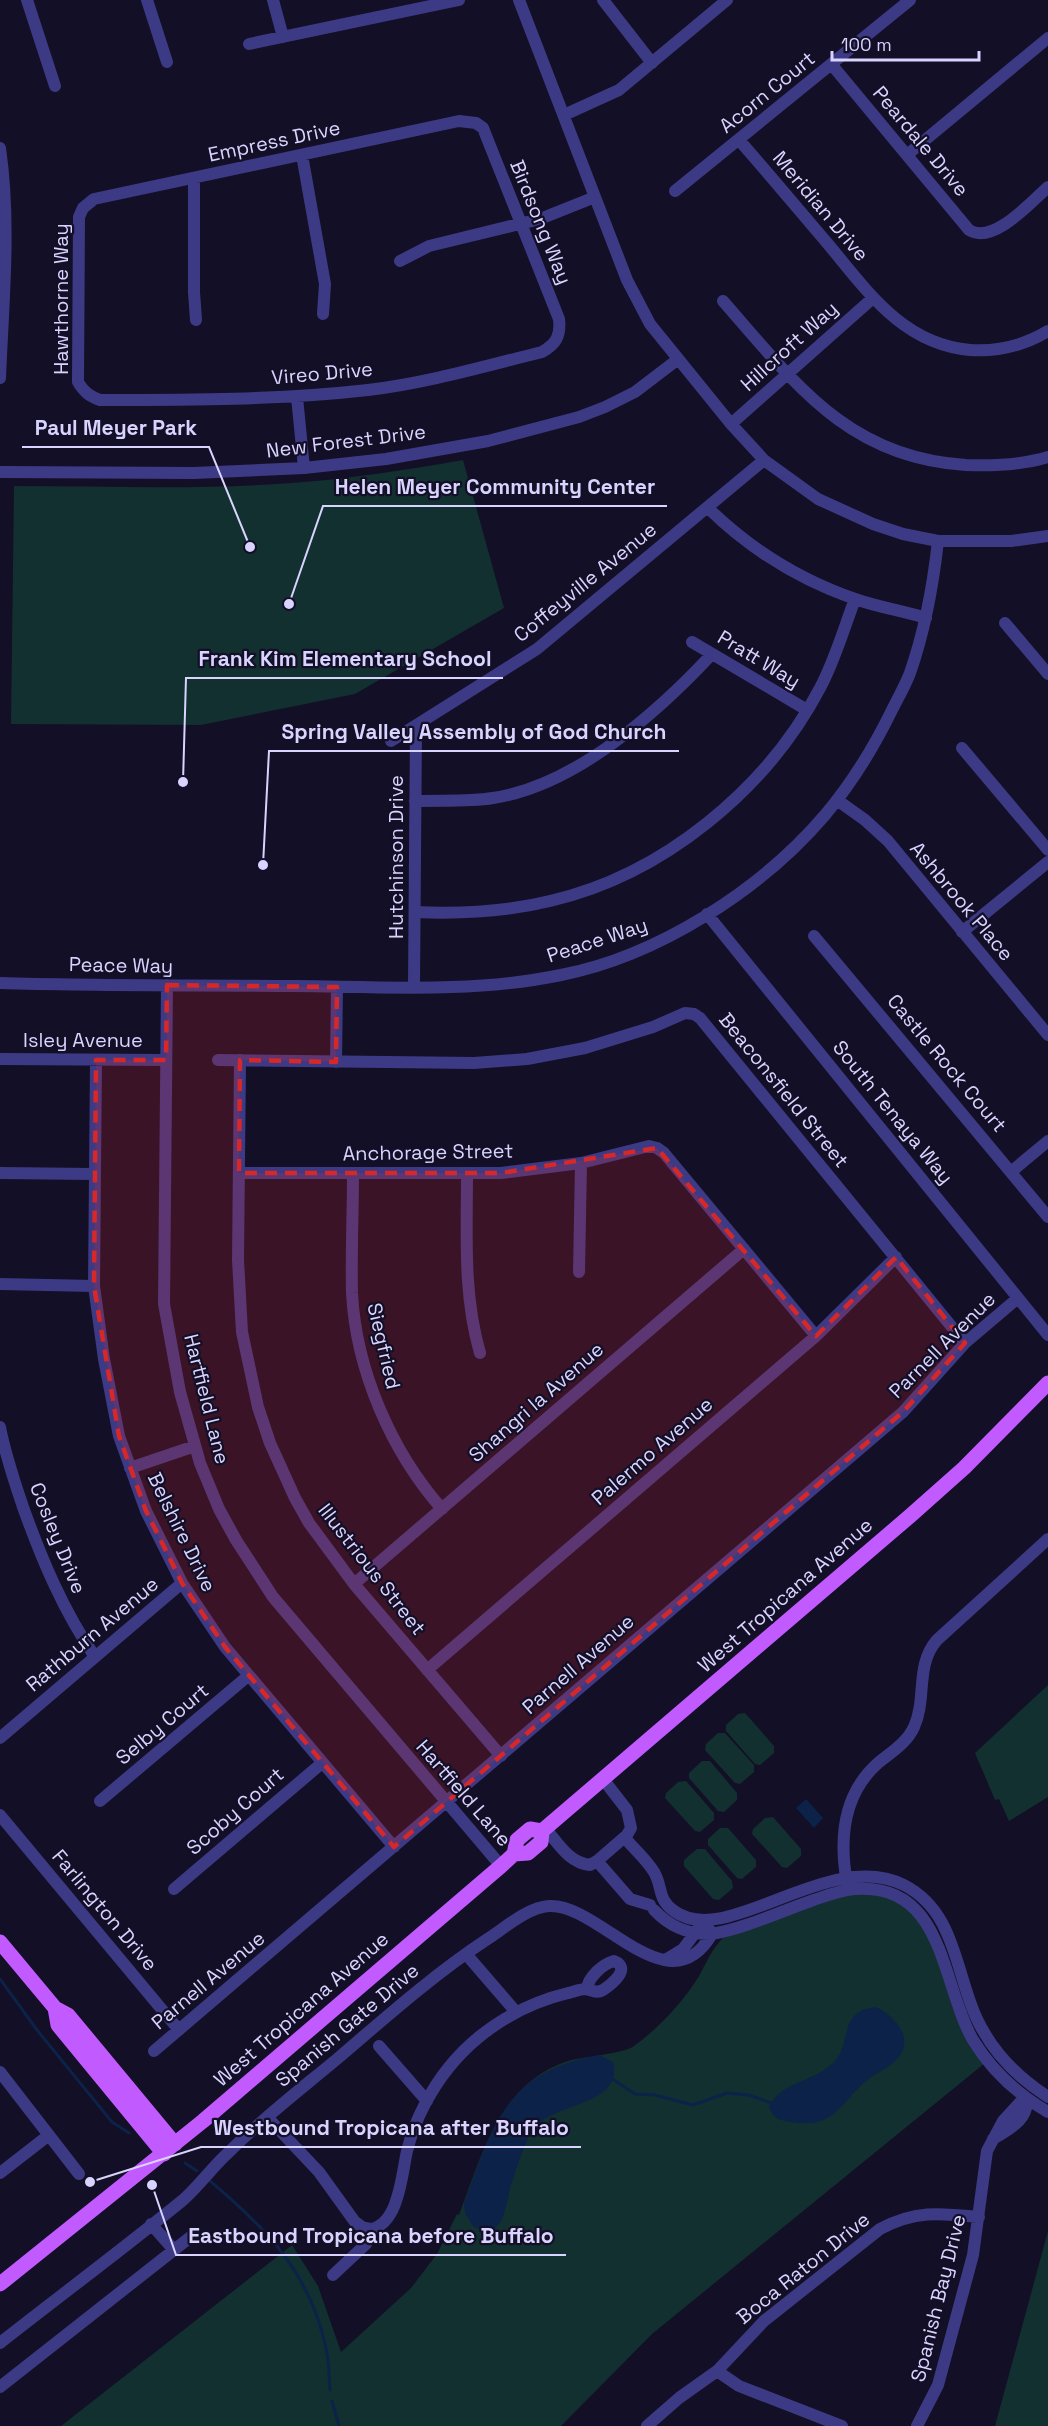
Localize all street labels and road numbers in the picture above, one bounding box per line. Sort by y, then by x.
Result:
street label: Acorn Court [714,45,820,139]
street label: Peardale Drive [867,80,975,202]
street label: Empress Drive [206,114,342,168]
street label: Meridian Drive [767,145,875,267]
street label: Birdsong Way [504,156,578,288]
street label: Hawthorne Way [48,223,74,375]
street label: Hillcroft Way [735,295,843,397]
street label: Vireo Drive [270,356,374,390]
street label: New Forest Drive [265,418,427,464]
street label: Coffeyville Avenue [508,516,662,648]
street label: Pratt Way [713,624,805,694]
street label: Hutchinson Drive [383,775,409,939]
street label: Ashbrook Place [904,836,1020,966]
street label: Peace Way [543,912,651,968]
street label: Peace Way [69,951,173,979]
street label: Castle Rock Court [882,989,1012,1137]
street label: Beaconsfield Street [713,1007,855,1173]
street label: Isley Avenue [23,1027,143,1053]
street label: South Tenaya Way [827,1035,959,1189]
street label: Anchorage Street [342,1138,514,1166]
street label: Parnell Avenue [883,1286,1001,1404]
street label: Siegfried [361,1300,407,1392]
street label: Hartfield Lane [178,1331,236,1467]
street label: Shangri la Avenue [463,1336,609,1468]
street label: Palermo Avenue [586,1391,718,1511]
street label: Belshire Drive [142,1468,222,1596]
street label: Cosley Drive [24,1479,92,1597]
street label: Illustrious Street [312,1498,432,1640]
street label: West Tropicana Avenue [692,1512,878,1678]
street label: Rathburn Avenue [20,1571,164,1697]
street label: Parnell Avenue [517,1608,639,1720]
street label: Selby Court [110,1678,214,1770]
street label: Hartfield Lane [411,1734,517,1852]
street label: Scoby Court [181,1761,289,1861]
street label: Farlington Drive [46,1844,164,1976]
street label: Parnell Avenue [146,1925,270,2035]
street label: West Tropicana Avenue [208,1926,394,2092]
street label: Spanish Gate Drive [270,1957,424,2093]
street label: Boca Raton Drive [731,2206,875,2330]
street label: Spanish Bay Drive [905,2212,971,2384]

